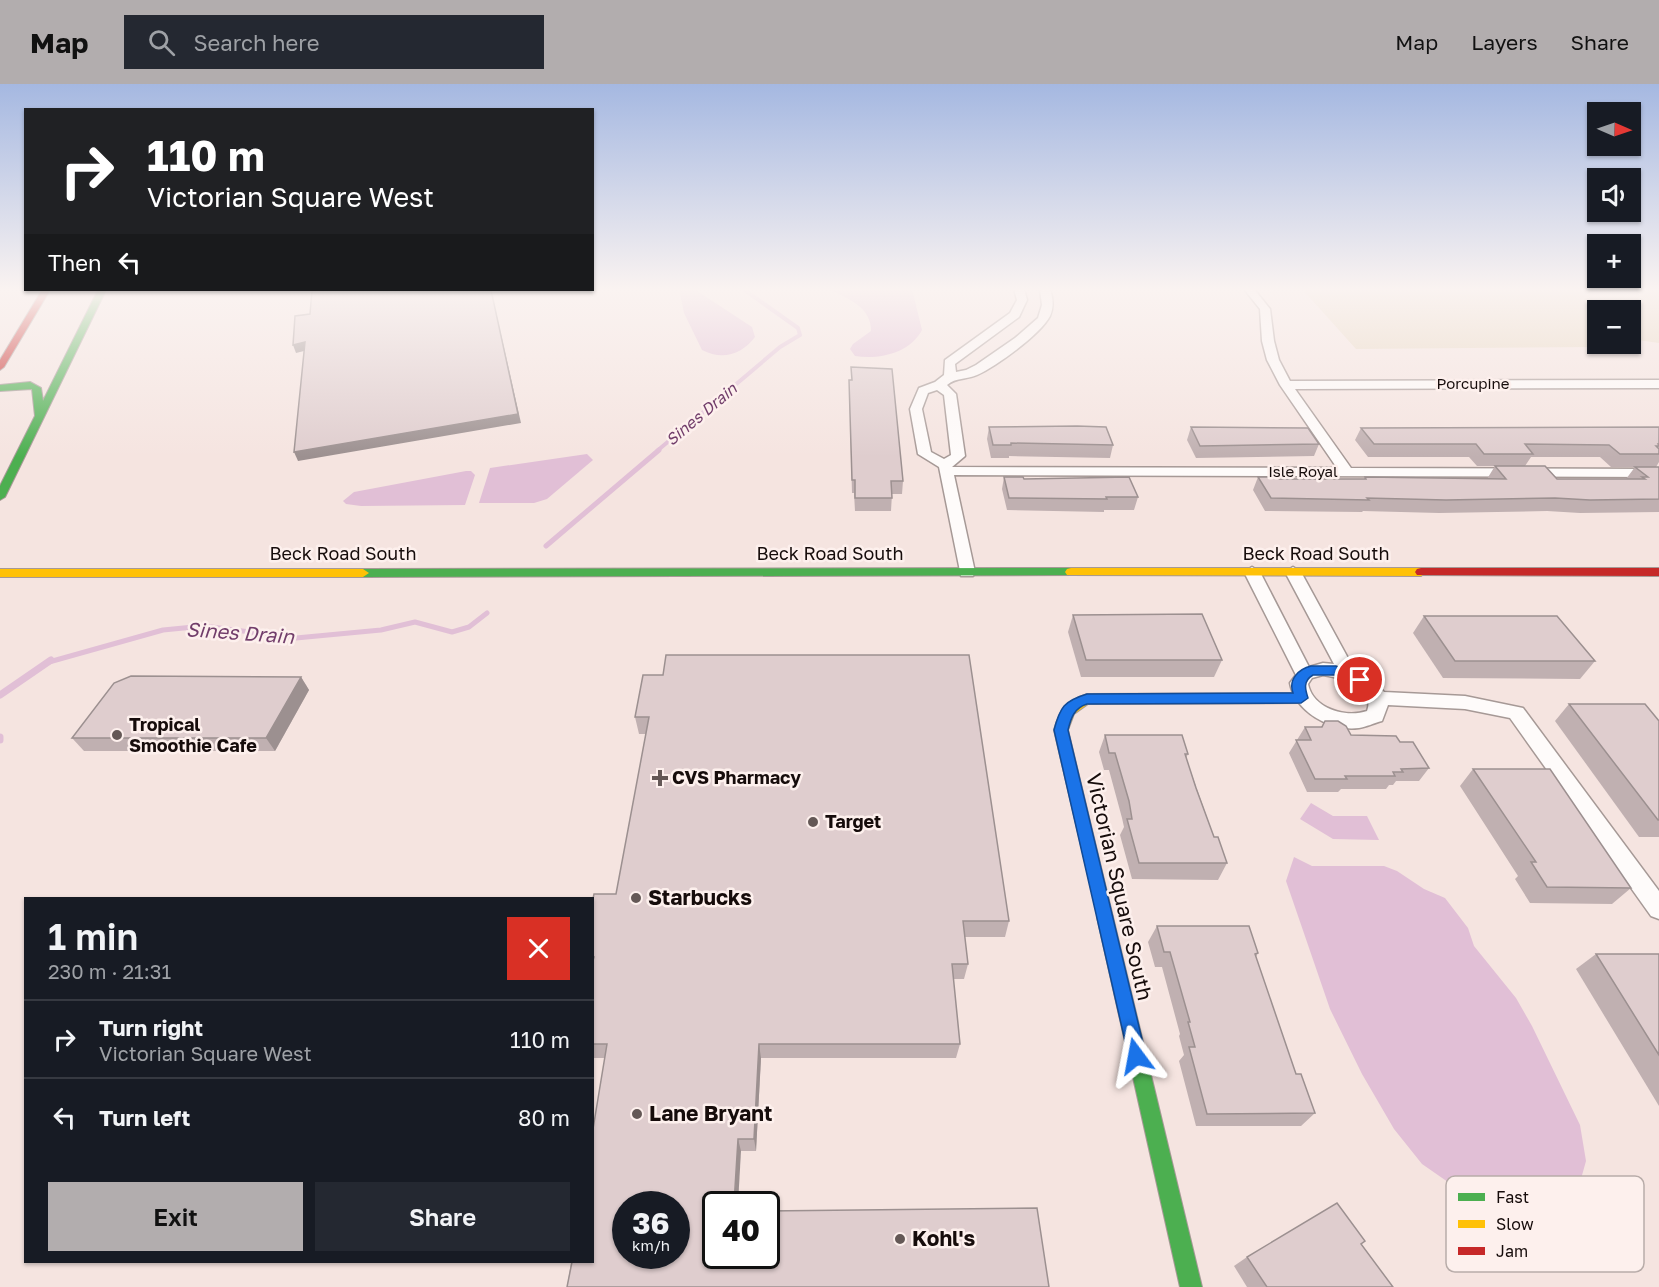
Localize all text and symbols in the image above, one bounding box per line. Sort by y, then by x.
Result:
search box [124,15,544,69]
text: Map [30,26,88,59]
icon: search [145,26,178,59]
text: Search here [193,29,319,56]
text: Map [1395,29,1438,55]
text: Layers [1471,29,1538,55]
text: Share [1571,29,1629,55]
north arrow [1587,102,1641,156]
map controls [1587,102,1641,354]
text: 110 m [147,130,265,180]
icon: right [48,132,126,210]
button: sound [1587,168,1641,222]
text: Victorian Square West [147,181,434,213]
button: + [1587,234,1641,288]
icon: left [113,246,146,279]
text: Then [48,249,101,276]
button: − [1587,300,1641,354]
street label: Porcupine [1437,374,1510,392]
water label: Sines Drain [661,378,741,449]
street label: Isle Royal [1268,462,1338,480]
street label: Beck Road South [269,542,417,564]
street label: Beck Road South [756,542,904,564]
street label: Beck Road South [1242,542,1390,564]
water label: Sines Drain [185,616,296,648]
pin [1334,654,1385,705]
icon: arrive [1343,663,1376,696]
place label: Tropical Smoothie Cafe [129,713,257,756]
marker: Tropical Smoothie Cafe [110,728,124,742]
place label: CVS Pharmacy [672,766,801,788]
marker: CVS Pharmacy [653,771,667,785]
street label: Victorian Square South [1081,771,1159,1003]
place label: Target [825,810,881,832]
marker: Target [806,815,820,829]
place label: Starbucks [648,884,752,910]
marker: Starbucks [629,891,643,905]
text: 1 min [48,915,138,958]
button: close [507,917,570,980]
text: 230 m · 21:31 [48,959,171,983]
text: Turn right [99,1014,203,1041]
icon: right [48,1023,81,1056]
position arrow [1104,1024,1168,1088]
text: 110 m [510,1026,570,1053]
text: Victorian Square West [99,1041,312,1065]
place label: Lane Bryant [649,1100,772,1126]
icon: left [48,1101,81,1134]
text: Turn left [99,1104,190,1131]
text: 80 m [518,1104,570,1131]
marker: Lane Bryant [630,1107,644,1121]
legend [1446,1176,1644,1272]
button: Exit [48,1182,303,1251]
button: Share [315,1182,570,1251]
text: Fast [1496,1187,1529,1207]
speed limit sign: 40 [702,1191,780,1269]
text: 36 [632,1205,670,1241]
text: Slow [1496,1214,1534,1234]
place label: Kohl's [912,1225,975,1251]
marker: Kohl's [893,1232,907,1246]
text: km/h [632,1236,670,1254]
text: Jam [1496,1241,1528,1261]

